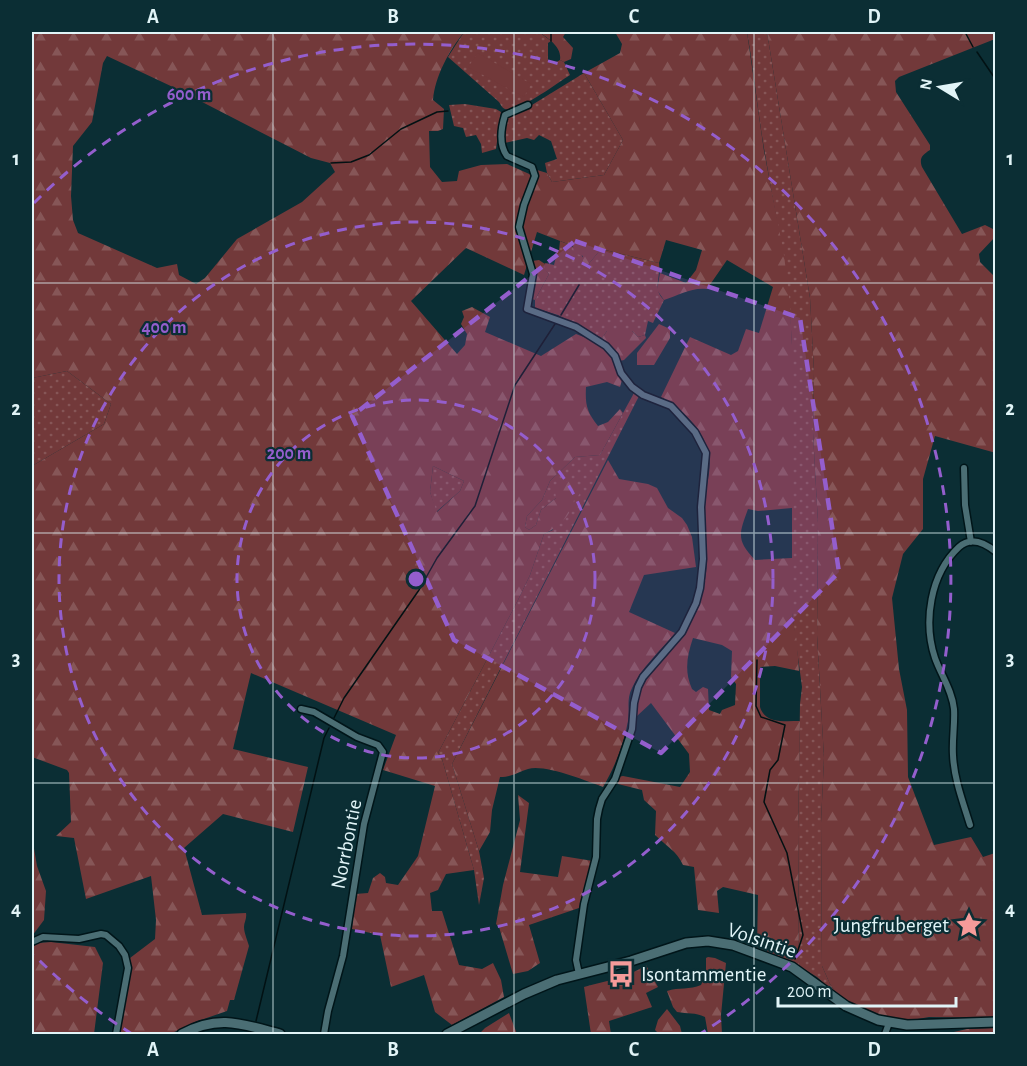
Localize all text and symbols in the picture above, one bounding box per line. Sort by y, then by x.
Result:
text: A [147,7,159,27]
text: B [387,7,399,27]
text: C [629,7,640,27]
text: D [867,7,881,27]
north arrow [910,57,970,117]
text: N [917,77,935,91]
text: 600 m [167,86,211,104]
text: 1 [12,149,20,169]
text: 1 [1006,149,1014,169]
text: 400 m [141,319,187,337]
text: 2 [11,399,21,419]
text: 2 [1005,399,1015,419]
text: 200 m [267,445,311,463]
centre of rings [406,569,426,589]
text: 3 [12,649,20,669]
text: 3 [1006,649,1014,669]
street label: Norrbontie [328,798,365,891]
text: 4 [11,899,21,919]
text: 4 [1005,899,1015,919]
place icon: Jungfruberget [954,910,984,940]
place label: Jungfruberget [833,915,949,936]
street label: Volsintie [725,919,799,962]
bus stop icon: Isontammentie [606,959,636,989]
place label: Isontammentie [641,964,766,985]
scale bar [778,970,956,1008]
text: 200 m [787,983,832,1001]
text: A [147,1040,159,1060]
text: B [387,1040,399,1060]
text: C [629,1040,640,1060]
text: D [867,1040,881,1060]

